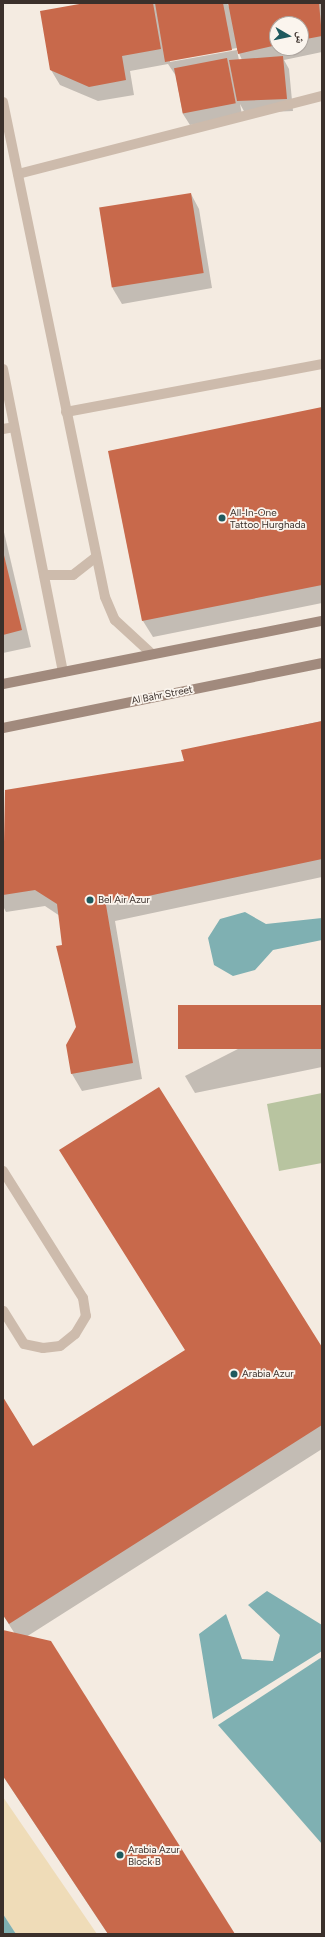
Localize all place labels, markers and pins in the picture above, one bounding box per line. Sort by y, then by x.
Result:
place label: All-In-One Tattoo Hurghada [230,506,306,530]
marker: All-In-One Tattoo Hurghada [217,513,227,523]
place label: Bel Air Azur [98,894,150,906]
marker: Bel Air Azur [85,895,95,905]
place label: Arabia Azur [242,1368,294,1380]
marker: Arabia Azur [229,1369,239,1379]
place label: Arabia Azur Block B [128,1843,180,1866]
marker: Arabia Azur Block B [115,1850,125,1860]

